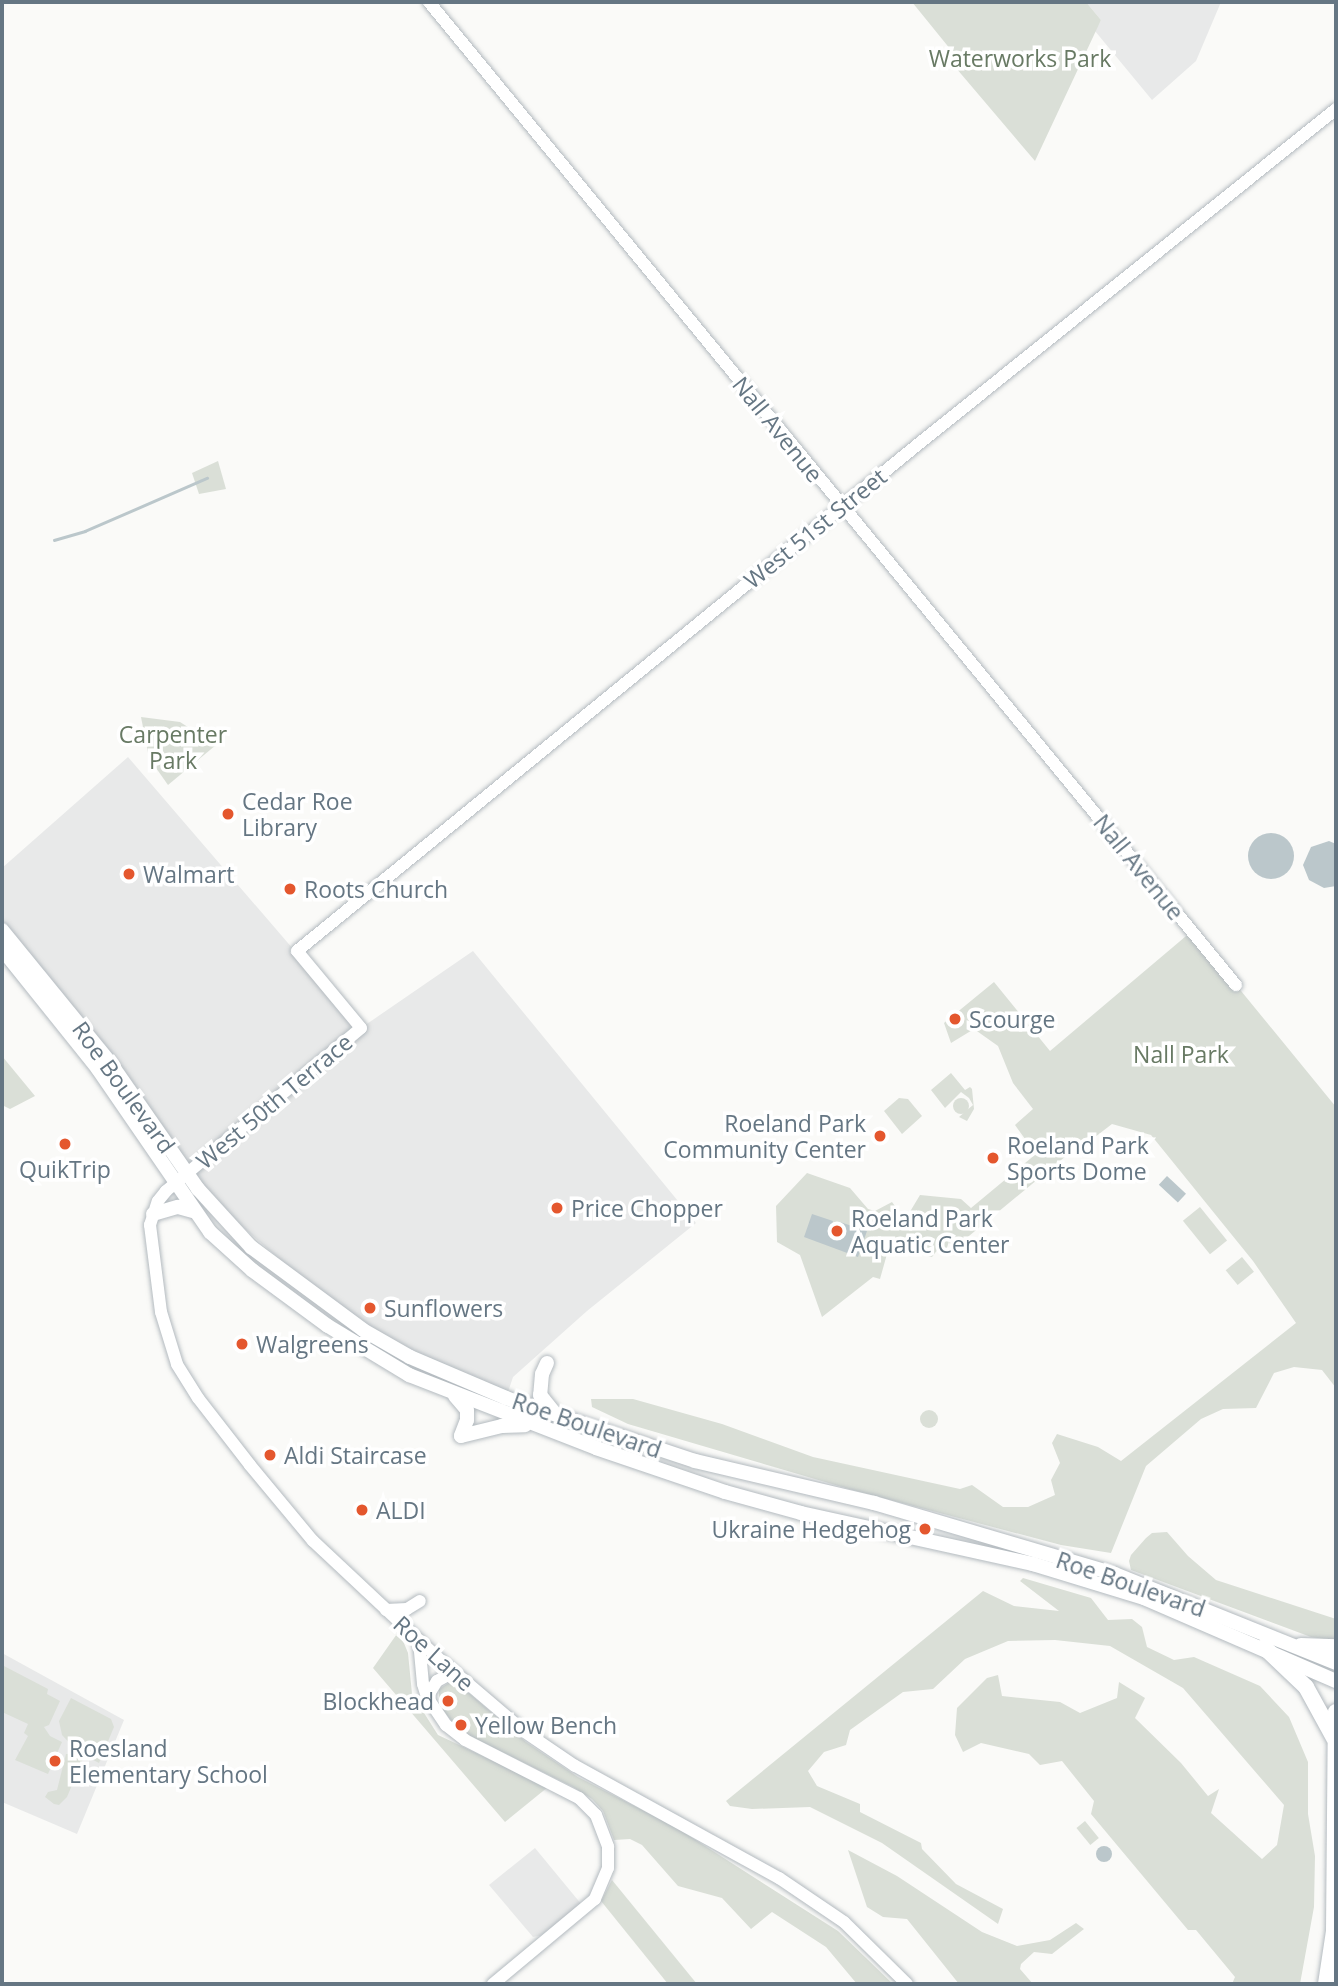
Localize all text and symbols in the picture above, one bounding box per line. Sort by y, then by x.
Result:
park label: Waterworks Park [929,44,1111,72]
street label: Nall Avenue [727,371,829,487]
street label: West 51st Street [738,462,892,594]
park label: Carpenter Park [119,720,227,774]
place label: Cedar Roe Library [242,787,353,841]
marker: Cedar Roe Library [220,806,236,822]
street label: Nall Avenue [1088,809,1190,925]
place label: Walmart [143,860,234,888]
marker: Walmart [121,866,137,882]
place label: Roots Church [304,875,448,903]
marker: Roots Church [282,881,298,897]
place label: Scourge [969,1005,1055,1033]
marker: Scourge [947,1011,963,1027]
street label: Roe Boulevard [67,1016,181,1158]
street label: West 50th Terrace [190,1028,358,1174]
park label: Nall Park [1133,1040,1229,1068]
place label: Roeland Park Community Center [663,1109,866,1163]
marker: Roeland Park Community Center [872,1128,888,1144]
place label: Roeland Park Sports Dome [1007,1131,1149,1185]
marker: QuikTrip [57,1136,73,1152]
marker: Roeland Park Sports Dome [985,1150,1001,1166]
place label: QuikTrip [19,1155,111,1183]
place label: Price Chopper [571,1194,723,1222]
marker: Price Chopper [549,1200,565,1216]
place label: Roeland Park Aquatic Center [851,1204,1010,1258]
marker: Roeland Park Aquatic Center [829,1223,845,1239]
place label: Sunflowers [384,1294,503,1322]
marker: Sunflowers [362,1300,378,1316]
place label: Walgreens [256,1330,369,1358]
marker: Walgreens [234,1336,250,1352]
street label: Roe Boulevard [509,1387,665,1463]
place label: Aldi Staircase [284,1441,427,1469]
marker: Aldi Staircase [262,1447,278,1463]
place label: ALDI [376,1496,426,1524]
marker: ALDI [354,1502,370,1518]
place label: Ukraine Hedgehog [711,1515,911,1543]
marker: Ukraine Hedgehog [917,1521,933,1537]
street label: Roe Boulevard [1053,1546,1209,1622]
street label: Roe Lane [388,1610,480,1696]
place label: Blockhead [323,1687,434,1715]
marker: Blockhead [440,1693,456,1709]
place label: Yellow Bench [475,1711,617,1739]
marker: Yellow Bench [453,1717,469,1733]
place label: Roesland Elementary School [69,1734,268,1788]
marker: Roesland Elementary School [47,1753,63,1769]

